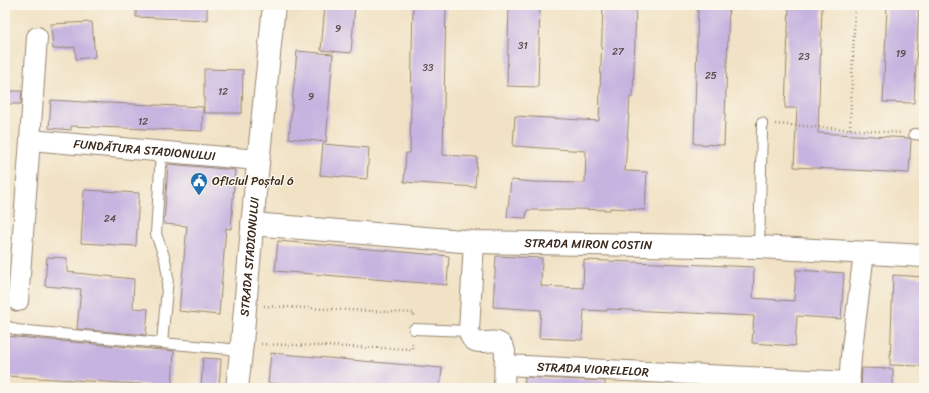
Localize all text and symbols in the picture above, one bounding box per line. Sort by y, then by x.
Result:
house number: 9 [335,20,341,38]
house number: 31 [518,37,528,55]
house number: 27 [612,43,625,61]
house number: 19 [896,45,906,63]
house number: 23 [798,48,810,66]
house number: 33 [423,59,434,77]
house number: 25 [705,67,717,85]
house number: 12 [218,83,228,101]
house number: 9 [308,88,314,106]
house number: 12 [138,113,148,131]
street label: FUNDĂTURA STADIONULUI [73,133,217,167]
place label: Oficiul Poștal 6 [212,170,294,192]
public building icon: Oficiul Poștal 6 [189,171,209,196]
street label: STRADA STADIONULUI [233,196,266,317]
house number: 24 [104,210,116,228]
street label: STRADA MIRON COSTIN [524,232,653,256]
street label: STRADA VIORELELOR [536,356,649,383]

